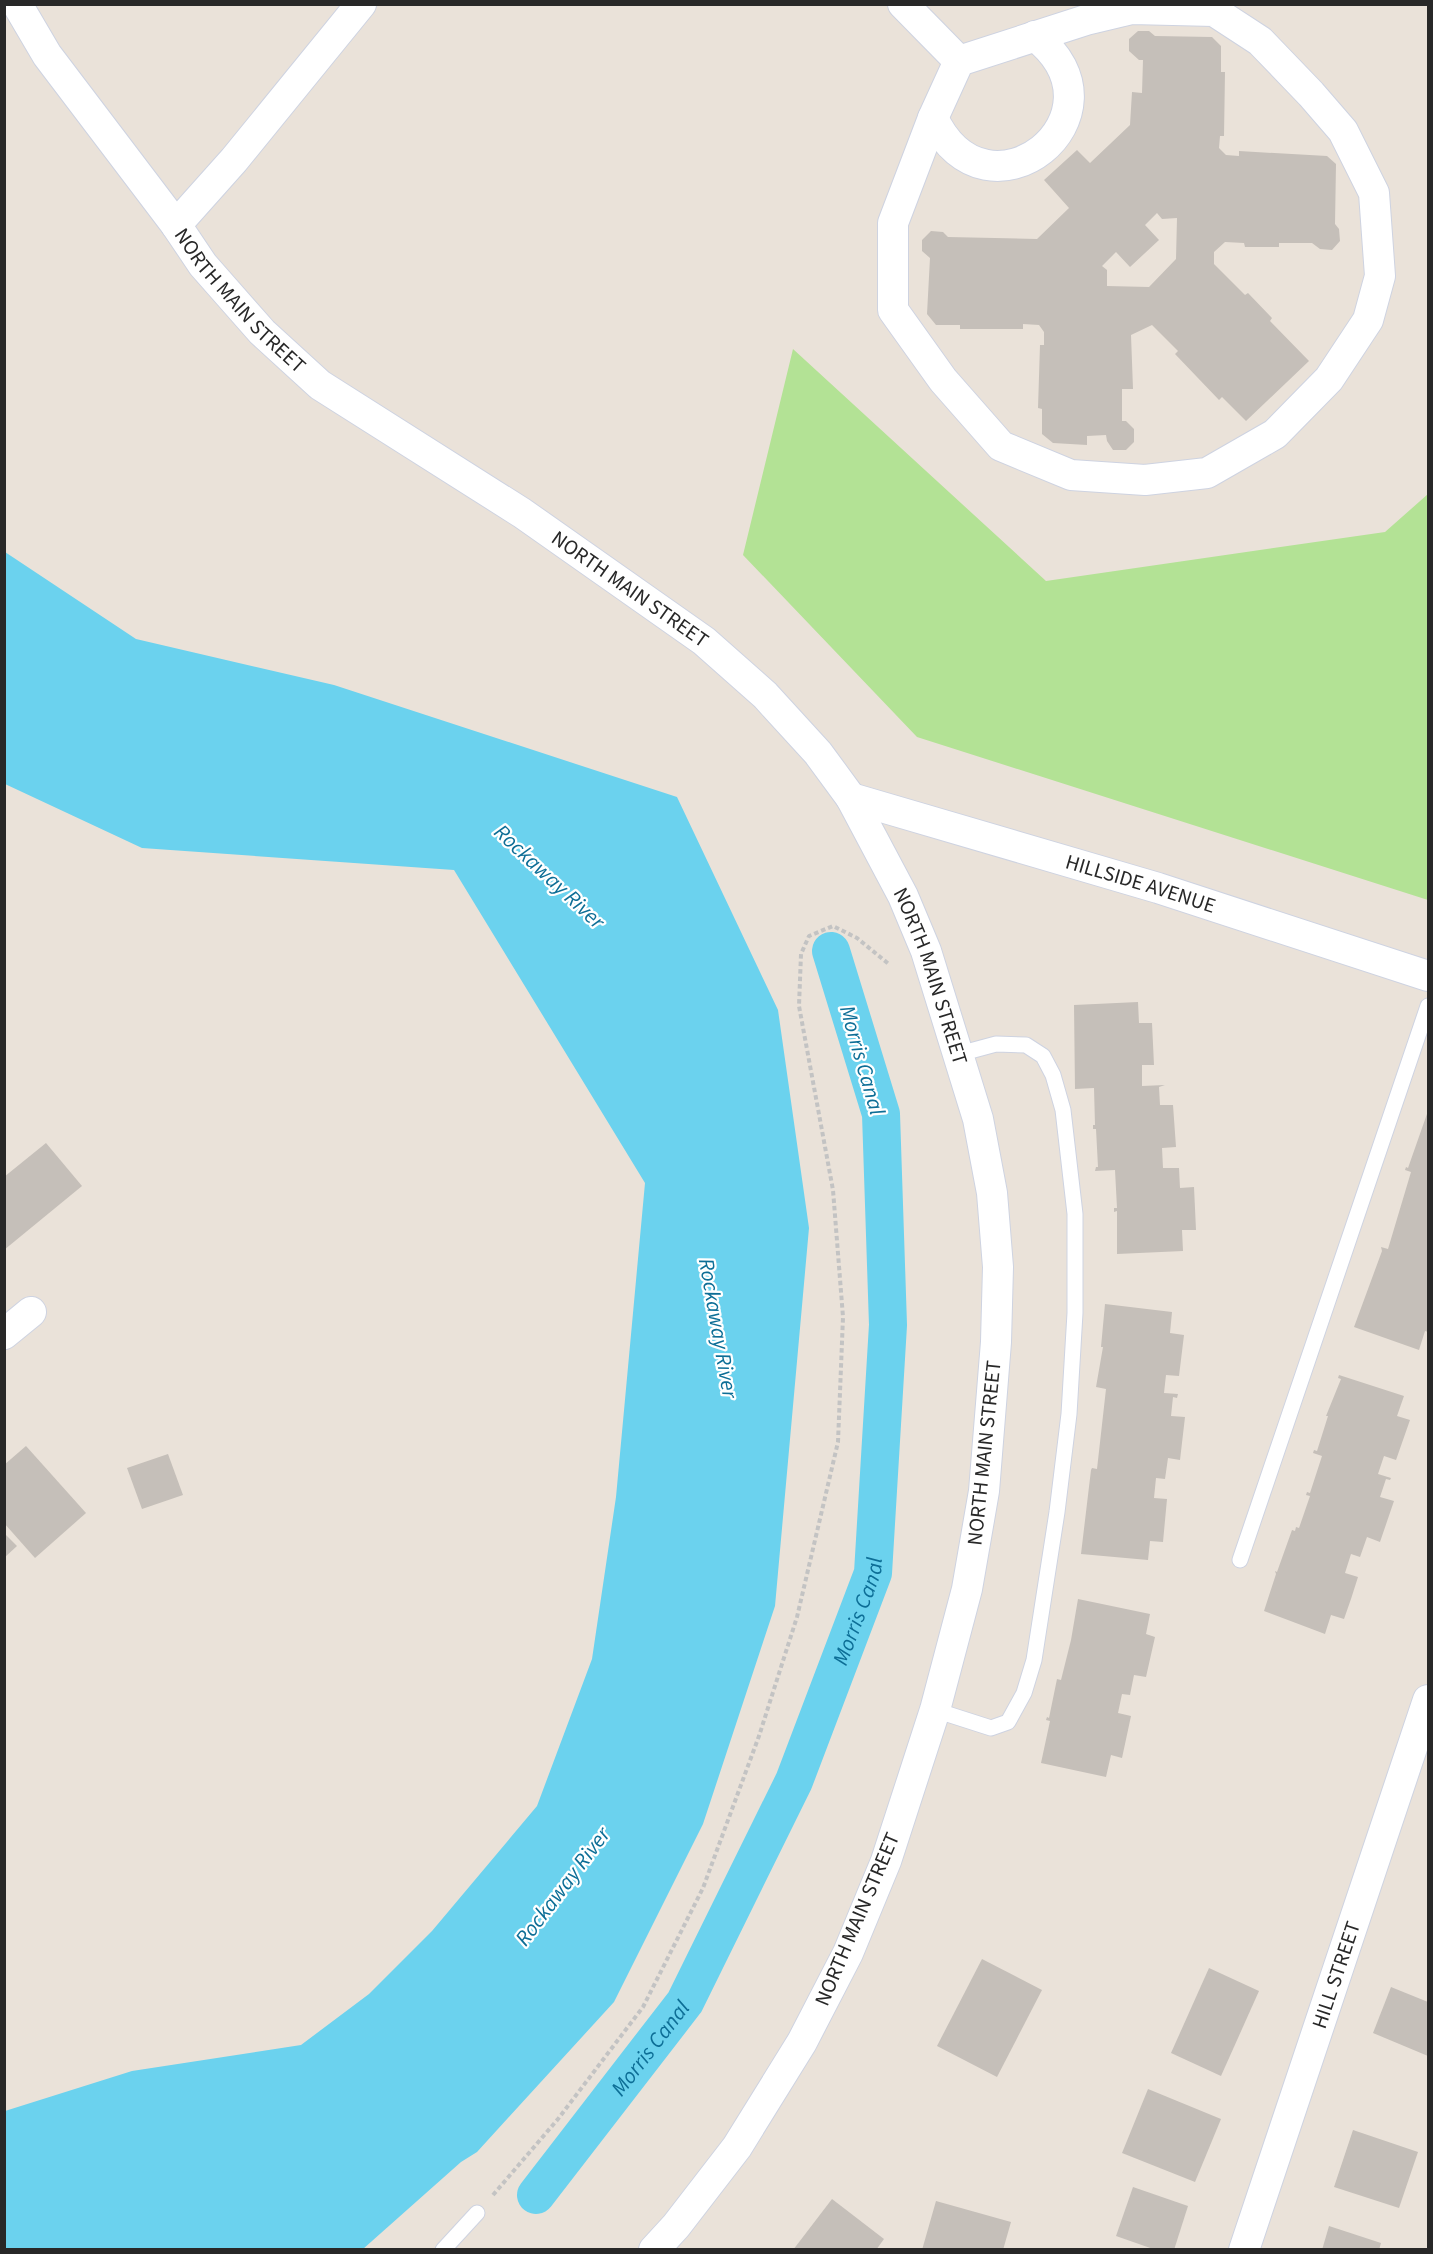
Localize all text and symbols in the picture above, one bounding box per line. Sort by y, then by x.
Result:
street label: NORTH MAIN STREET [167,222,313,380]
street label: NORTH MAIN STREET [545,523,715,655]
water label: Rockaway River [487,817,613,938]
street label: HILLSIDE AVENUE [1062,847,1219,921]
street label: NORTH MAIN STREET [886,882,975,1068]
water label: Morris Canal [831,1002,893,1120]
water label: Rockaway River [690,1256,746,1402]
street label: NORTH MAIN STREET [959,1359,1009,1547]
water label: Morris Canal [824,1556,891,1670]
water label: Rockaway River [507,1819,619,1953]
street label: NORTH MAIN STREET [807,1828,907,2010]
street label: HILL STREET [1304,1917,1368,2033]
water label: Morris Canal [603,1993,698,2103]

